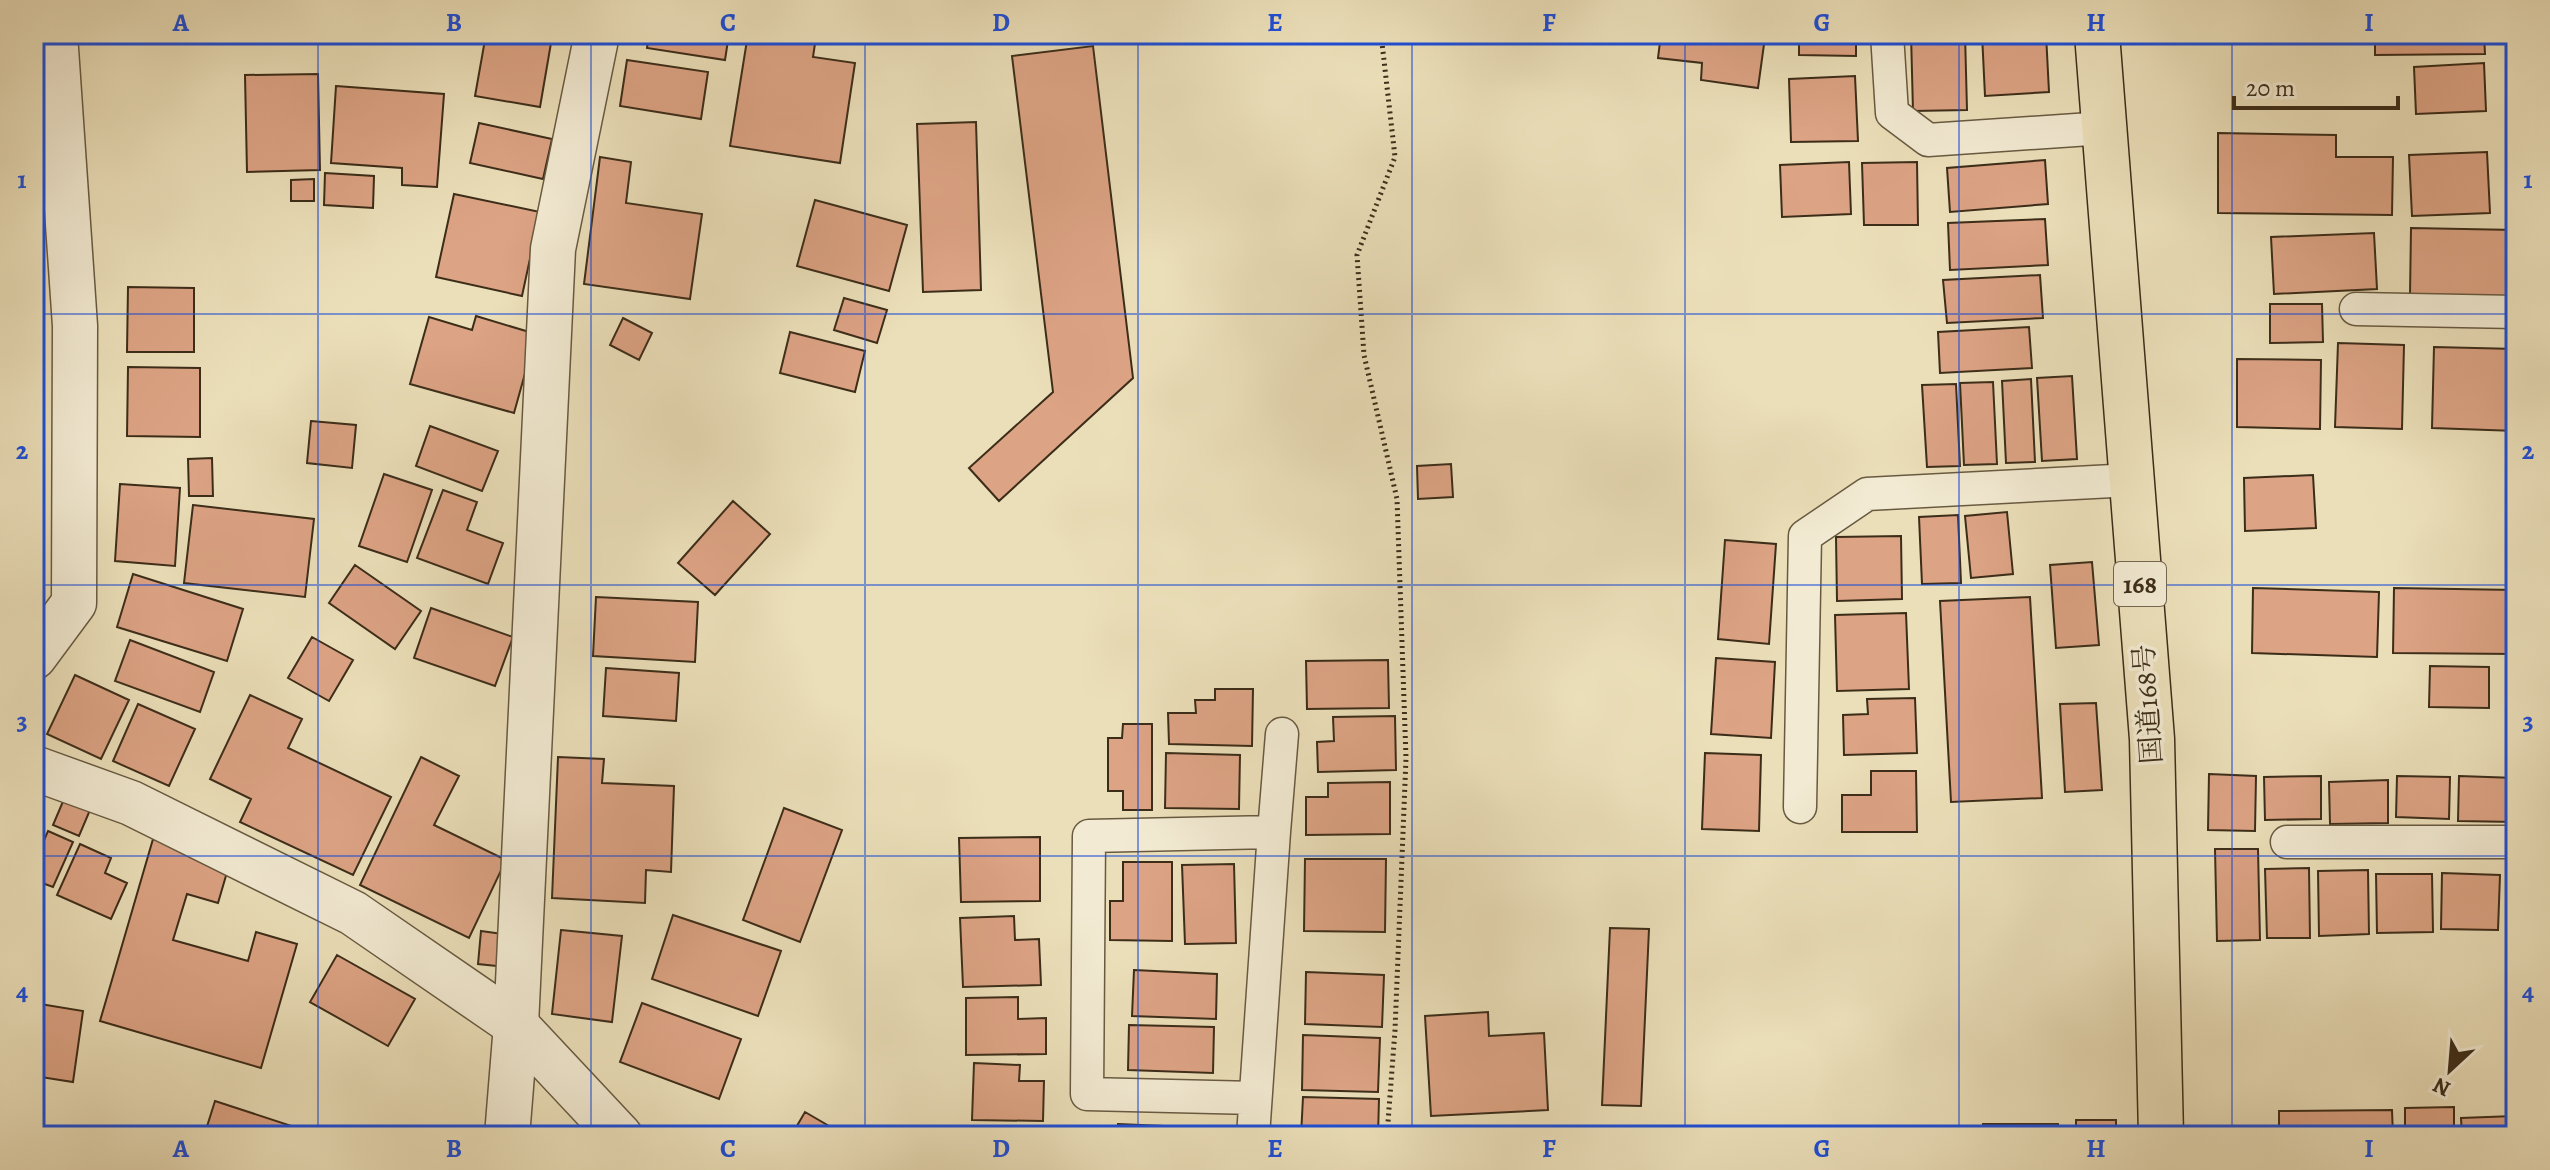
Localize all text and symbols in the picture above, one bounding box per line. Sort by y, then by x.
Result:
text: A [172,5,190,40]
text: B [446,5,462,40]
text: C [720,5,736,40]
text: D [992,5,1010,40]
text: E [1267,5,1283,40]
text: F [1542,5,1556,40]
text: G [1813,5,1831,40]
text: H [2086,5,2106,40]
text: I [2364,5,2374,40]
scale bar [2234,60,2398,110]
text: 20 m [2246,72,2295,104]
text: 1 [17,162,27,197]
text: 1 [2523,162,2533,197]
text: 2 [16,433,29,468]
text: 2 [2522,433,2535,468]
road number: 168 [2114,562,2166,606]
street label: 国道168号 [2125,643,2171,765]
text: 3 [16,703,28,738]
text: 3 [2522,703,2534,738]
text: 4 [16,974,28,1009]
text: 4 [2522,974,2534,1009]
north arrow [2410,1030,2490,1110]
text: N [2428,1070,2455,1104]
text: A [172,1131,190,1166]
text: B [446,1131,462,1166]
text: C [720,1131,736,1166]
text: D [992,1131,1010,1166]
text: E [1267,1131,1283,1166]
text: F [1542,1131,1556,1166]
text: G [1813,1131,1831,1166]
text: H [2086,1131,2106,1166]
text: I [2364,1131,2374,1166]

